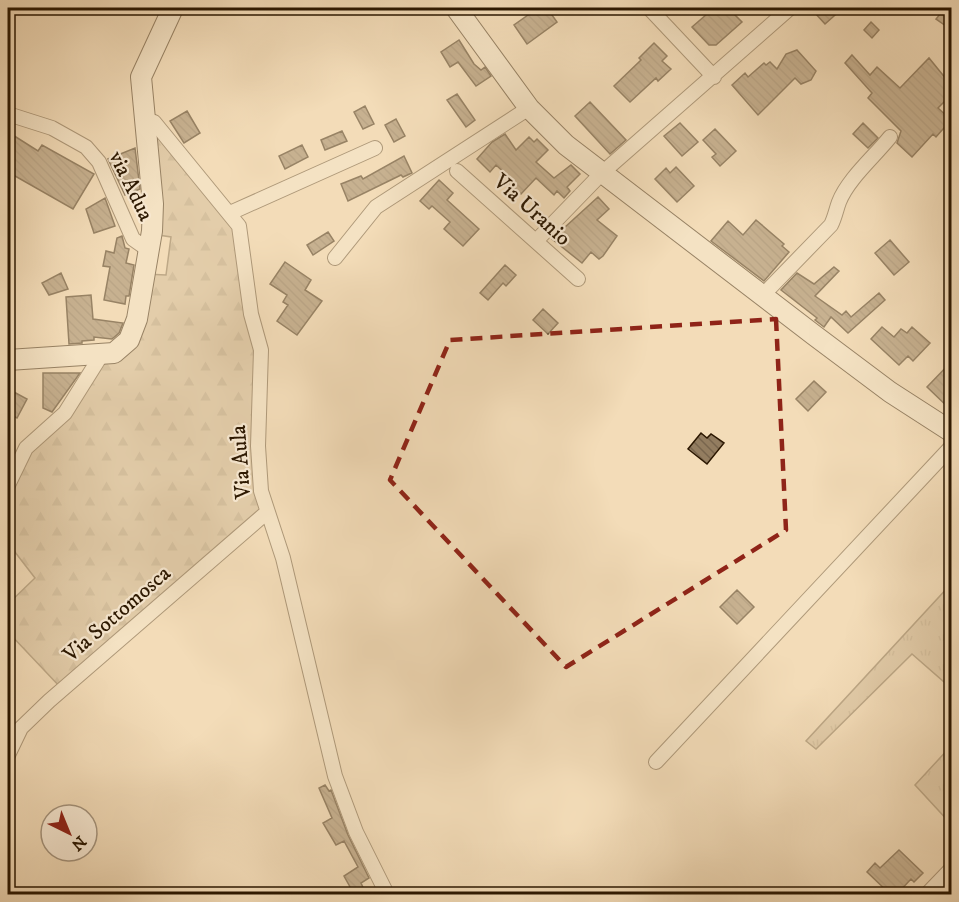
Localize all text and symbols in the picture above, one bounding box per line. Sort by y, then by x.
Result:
street label: via Adua [102,146,160,226]
street label: Via Uranio [487,167,576,252]
street label: Via Aula [225,423,257,501]
street label: Via Sottomosca [57,559,177,669]
north arrow [39,803,99,863]
text: N [67,831,90,855]

